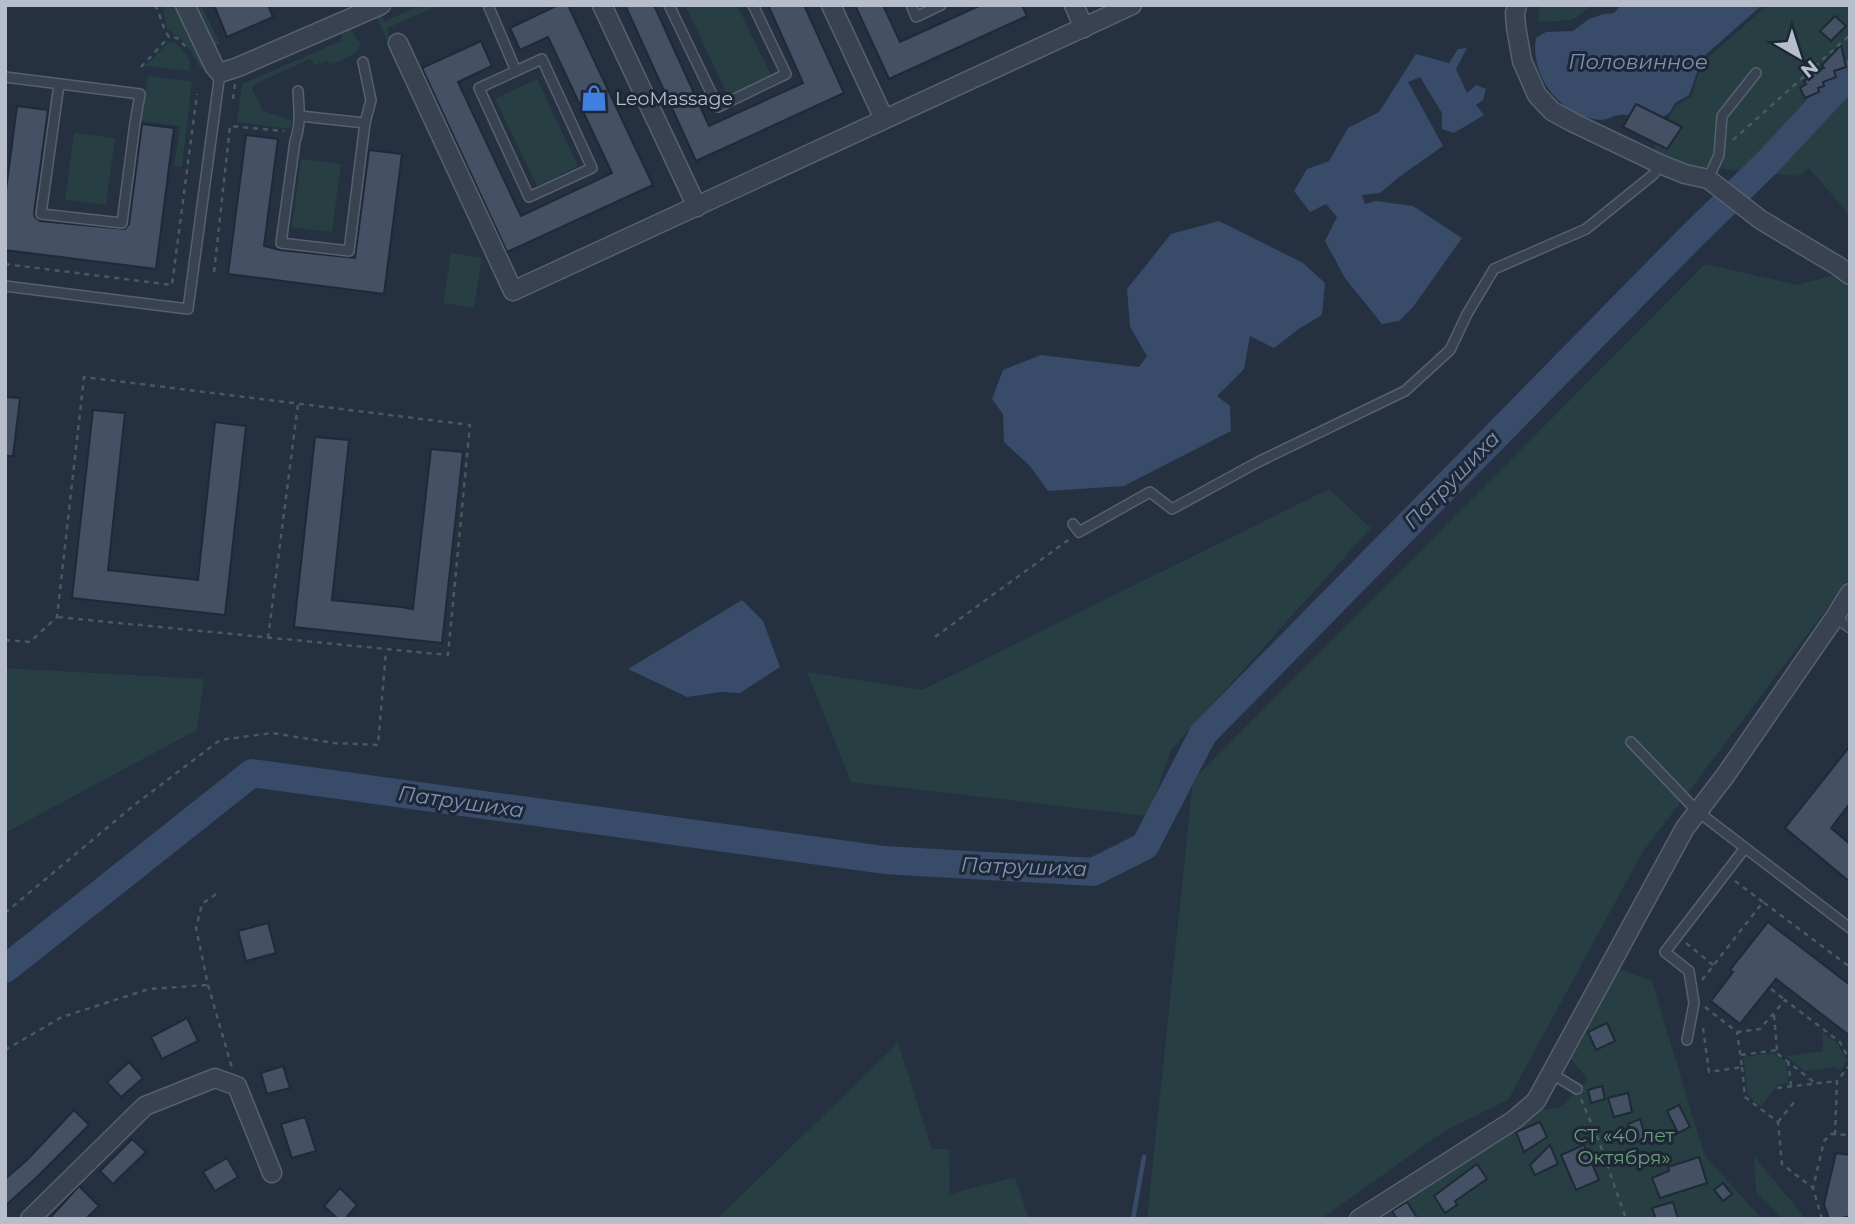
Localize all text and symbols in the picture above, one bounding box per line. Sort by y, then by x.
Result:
north arrow [1764,21,1834,91]
water label: Половинное [1568,49,1708,74]
text: N [1796,55,1823,83]
shop icon: LeoMassage [579,83,609,113]
place label: LeoMassage [615,87,733,110]
water label: Патрушиха [1399,425,1505,534]
water label: Патрушиха [397,780,526,823]
water label: Патрушиха [960,852,1088,881]
park label: СТ «40 лет Октября» [1573,1124,1675,1169]

